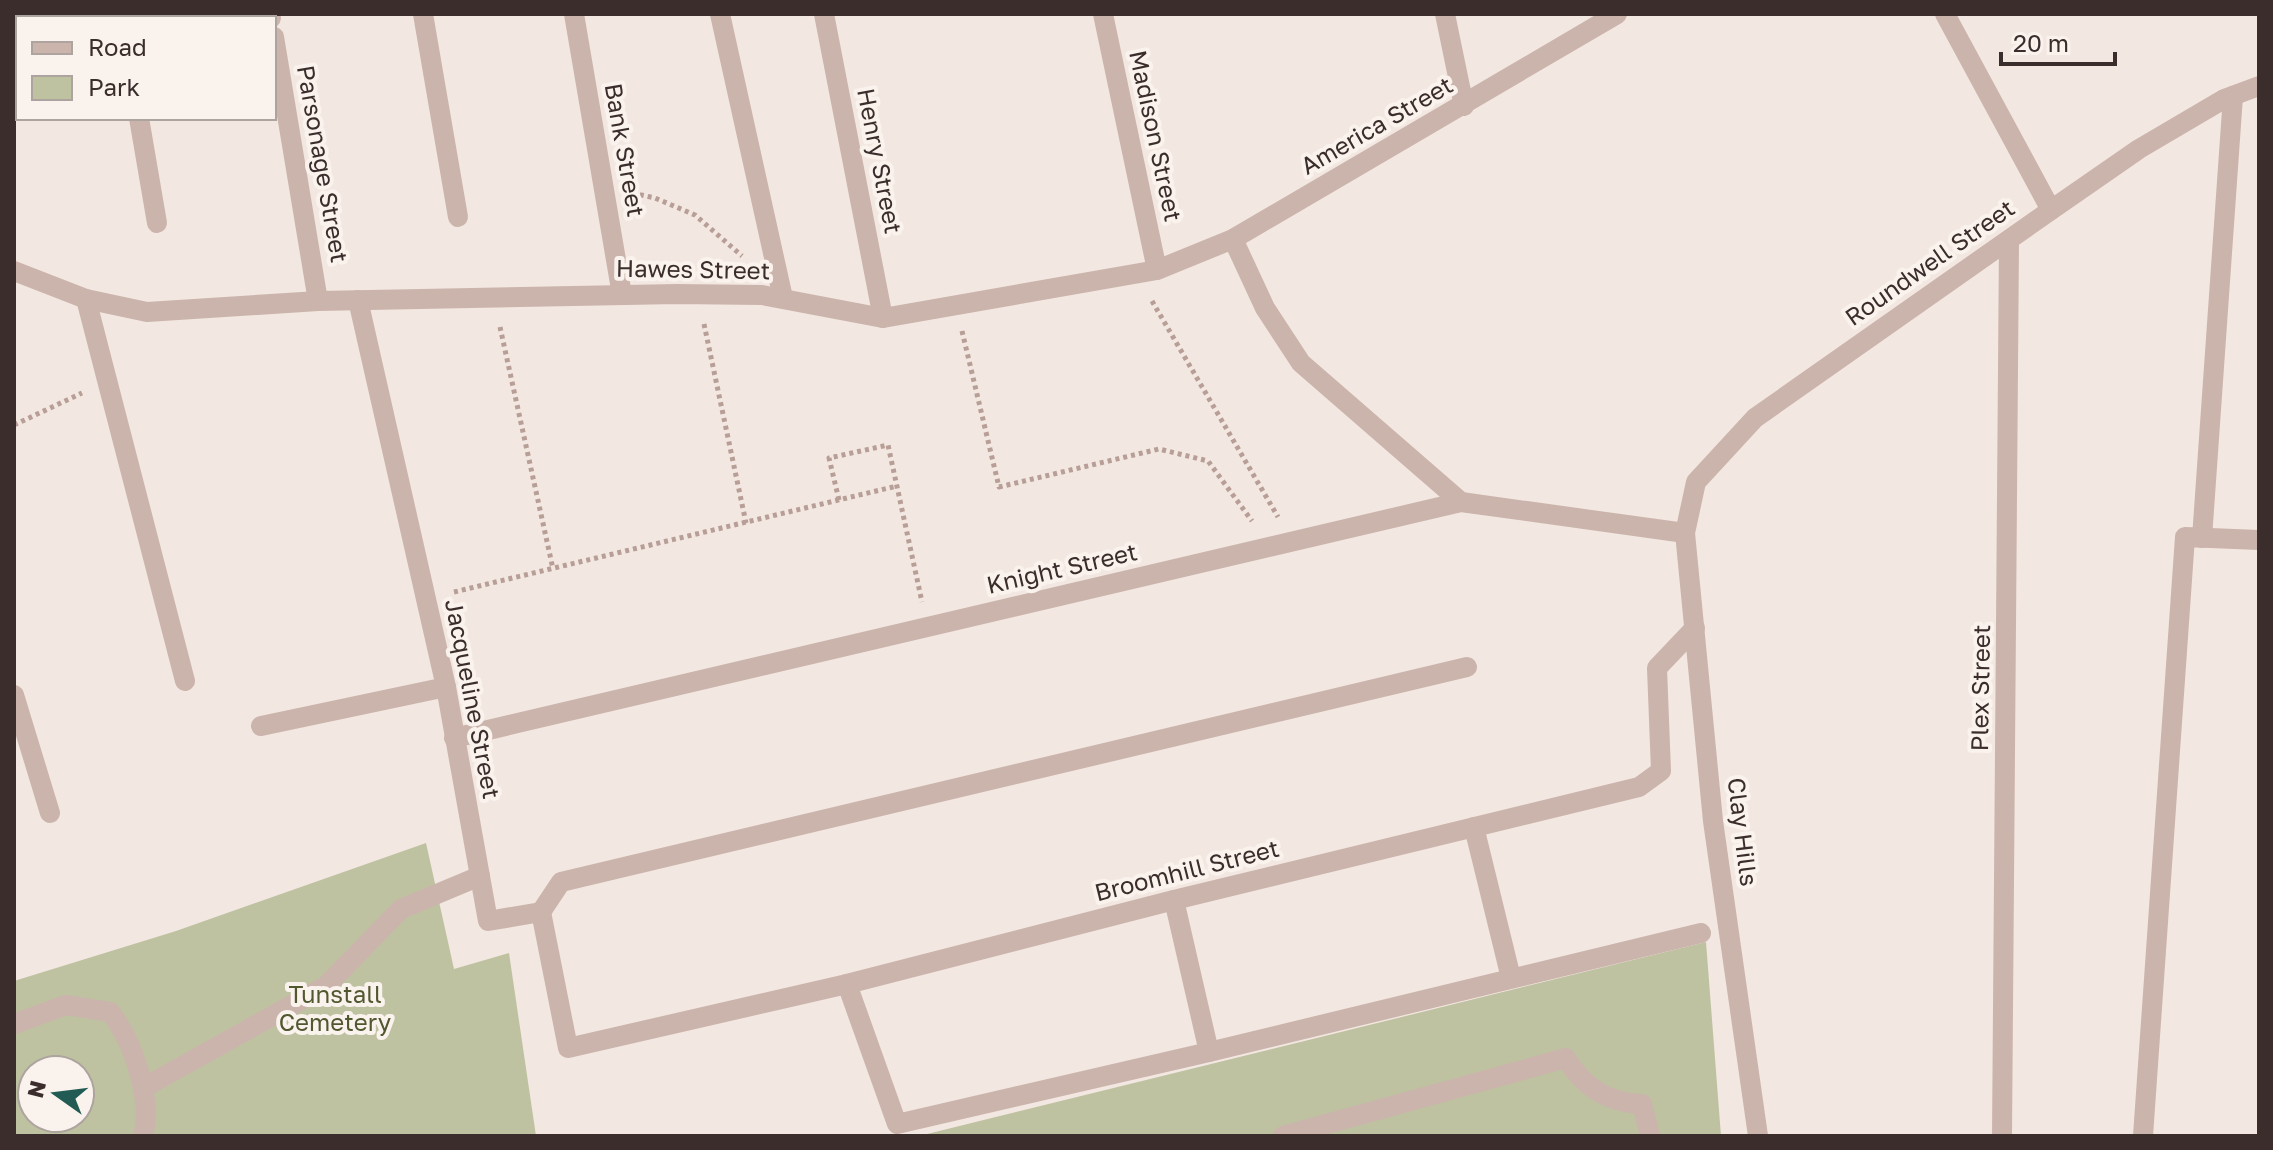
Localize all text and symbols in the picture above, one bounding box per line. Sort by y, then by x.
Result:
legend [16,16,276,120]
scale bar [2001,16,2115,66]
text: 20 m [2013,28,2069,57]
text: Road [88,32,147,61]
street label: Madison Street [1124,47,1189,224]
street label: Parsonage Street [292,63,355,265]
street label: America Street [1295,69,1457,180]
text: Park [88,72,140,101]
street label: Bank Street [599,81,651,219]
street label: Henry Street [852,86,909,236]
street label: Roundwell Street [1839,193,2019,331]
street label: Hawes Street [616,253,770,284]
street label: Knight Street [984,536,1140,599]
street label: Jacqueline Street [440,596,507,801]
street label: Plex Street [1964,624,1995,752]
street label: Clay Hills [1722,776,1765,888]
street label: Broomhill Street [1092,833,1282,906]
park label: Tunstall Cemetery [279,979,391,1036]
north arrow [16,1054,96,1134]
text: N [21,1078,51,1100]

